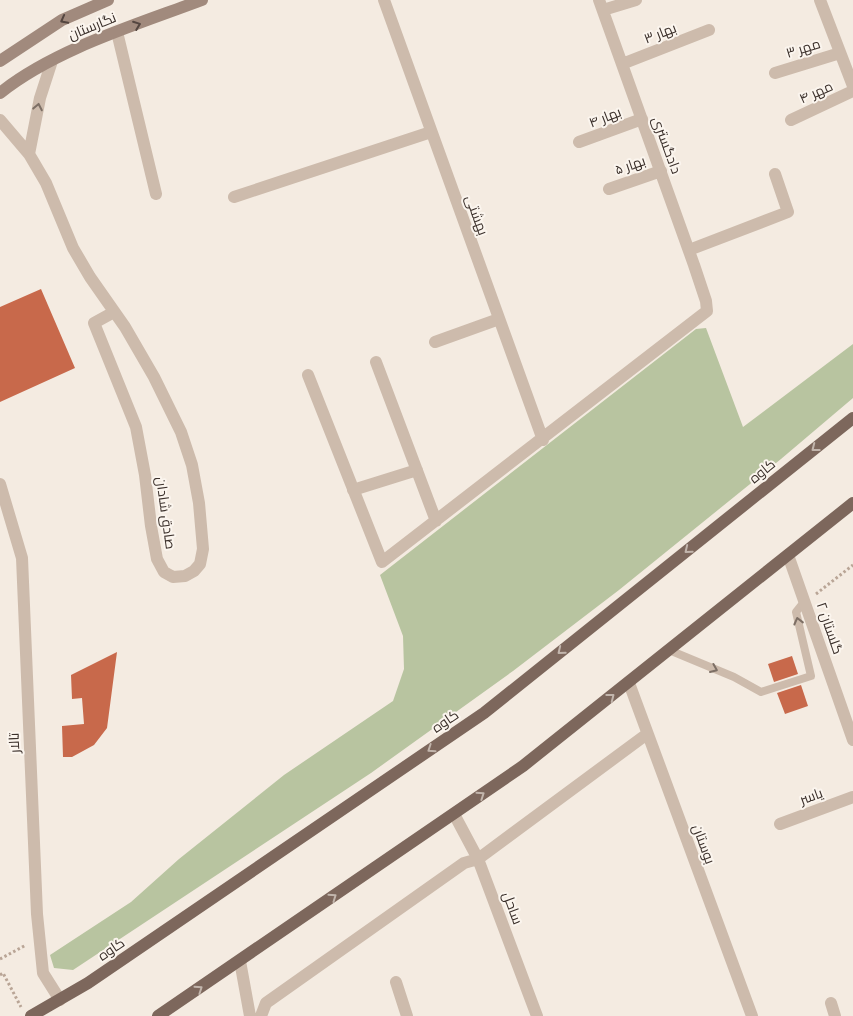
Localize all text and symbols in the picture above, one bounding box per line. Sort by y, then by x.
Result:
street label: نگارستان [65,8,119,44]
one-way arrow [60,14,69,24]
street label: بهار ۳ [641,19,679,47]
one-way arrow [132,21,141,31]
street label: مهر ۳ [784,34,822,62]
street label: مهر ۴ [796,77,836,107]
one-way arrow [33,103,43,111]
street label: بهار ۴ [586,103,624,131]
street label: دادگستری [648,114,686,176]
street label: بهار ۵ [612,151,648,179]
street label: بهشتی [461,192,493,238]
one-way arrow [812,443,821,451]
street label: کاوه [745,455,779,487]
street label: صادق شادان [152,476,180,550]
one-way arrow [685,544,694,552]
street label: گلستان ۲ [813,600,847,656]
one-way arrow [793,617,804,626]
one-way arrow [558,646,567,654]
one-way arrow [709,662,718,673]
one-way arrow [605,695,614,703]
street label: کاوه [428,706,462,736]
street label: تالار [4,732,24,755]
one-way arrow [428,743,437,752]
street label: یاسر [796,783,825,809]
one-way arrow [475,792,485,801]
street label: بوستان [689,822,719,866]
street label: ساحل [499,889,527,927]
one-way arrow [327,894,337,903]
street label: کاوه [94,934,128,964]
one-way arrow [193,986,202,995]

